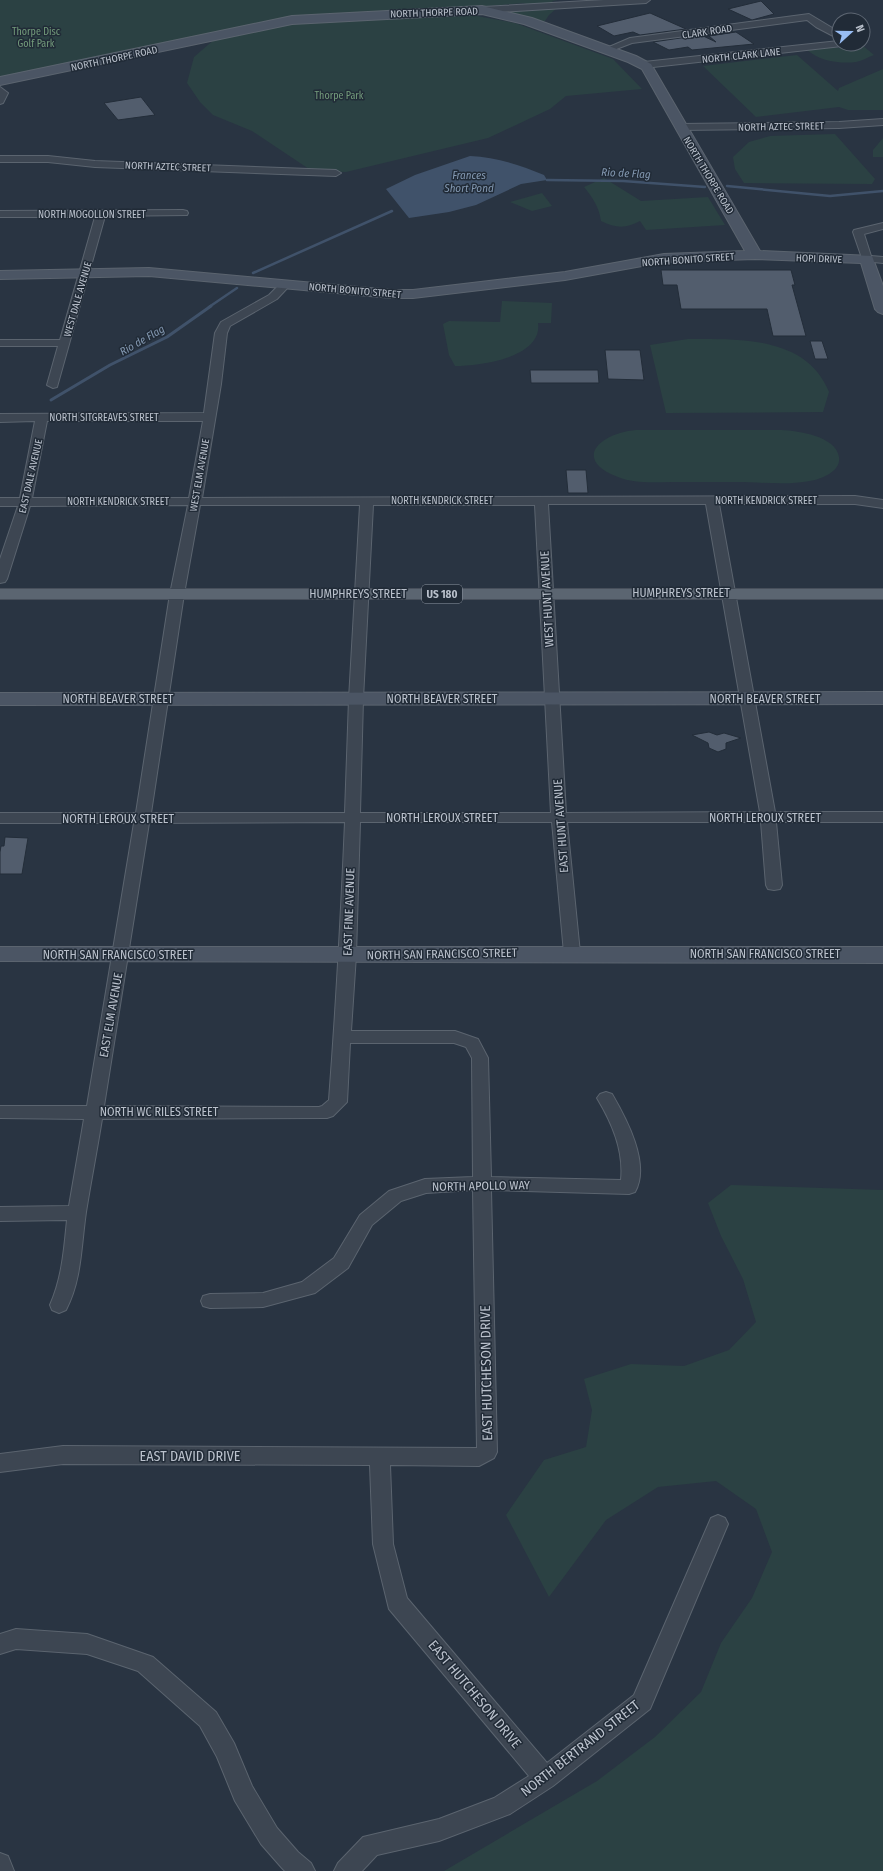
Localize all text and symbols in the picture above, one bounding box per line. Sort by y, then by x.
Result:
street label: NORTH THORPE ROAD [390,5,478,21]
north arrow [831,12,871,52]
street label: CLARK ROAD [681,23,733,41]
text: N [853,23,867,34]
park label: Thorpe Disc Golf Park [12,26,61,50]
street label: NORTH THORPE ROAD [70,44,159,74]
street label: NORTH CLARK LANE [701,46,781,66]
park label: Thorpe Park [314,90,364,102]
street label: NORTH AZTEC STREET [738,120,824,134]
street label: NORTH THORPE ROAD [680,135,736,216]
street label: NORTH AZTEC STREET [125,160,212,175]
water label: Rio de Flag [601,166,651,181]
water label: Frances Short Pond [443,169,494,195]
street label: NORTH MOGOLLON STREET [38,209,146,221]
street label: NORTH BONITO STREET [641,251,735,269]
street label: HOPI DRIVE [796,252,843,266]
street label: WEST DALE AVENUE [61,260,95,338]
street label: NORTH BONITO STREET [308,281,402,301]
water label: Rio de Flag [118,322,167,358]
street label: NORTH SITGREAVES STREET [49,412,159,424]
street label: WEST ELM AVENUE [188,437,212,513]
street label: EAST DALE AVENUE [17,438,45,514]
street label: NORTH KENDRICK STREET [391,495,493,507]
street label: NORTH KENDRICK STREET [715,495,817,507]
street label: NORTH KENDRICK STREET [67,496,169,508]
street label: WEST HUNT AVENUE [537,550,557,648]
road number: US 180 [422,585,462,603]
street label: HUMPHREYS STREET [632,586,730,600]
street label: HUMPHREYS STREET [309,587,407,601]
street label: NORTH BEAVER STREET [63,692,174,706]
street label: NORTH BEAVER STREET [387,692,498,706]
street label: NORTH BEAVER STREET [710,692,821,706]
street label: EAST HUNT AVENUE [551,778,571,873]
street label: NORTH LEROUX STREET [386,811,498,825]
street label: NORTH LEROUX STREET [709,811,821,825]
street label: NORTH LEROUX STREET [62,812,174,826]
street label: EAST FINE AVENUE [340,867,358,956]
street label: NORTH SAN FRANCISCO STREET [367,946,518,962]
street label: NORTH SAN FRANCISCO STREET [690,947,841,961]
street label: NORTH SAN FRANCISCO STREET [43,948,194,962]
street label: EAST ELM AVENUE [97,971,125,1059]
street label: NORTH WC RILES STREET [100,1105,219,1119]
street label: NORTH APOLLO WAY [432,1178,530,1194]
street label: EAST HUTCHESON DRIVE [477,1305,496,1441]
street label: EAST DAVID DRIVE [140,1448,241,1465]
street label: EAST HUTCHESON DRIVE [424,1637,525,1752]
street label: NORTH BERTRAND STREET [517,1696,644,1800]

